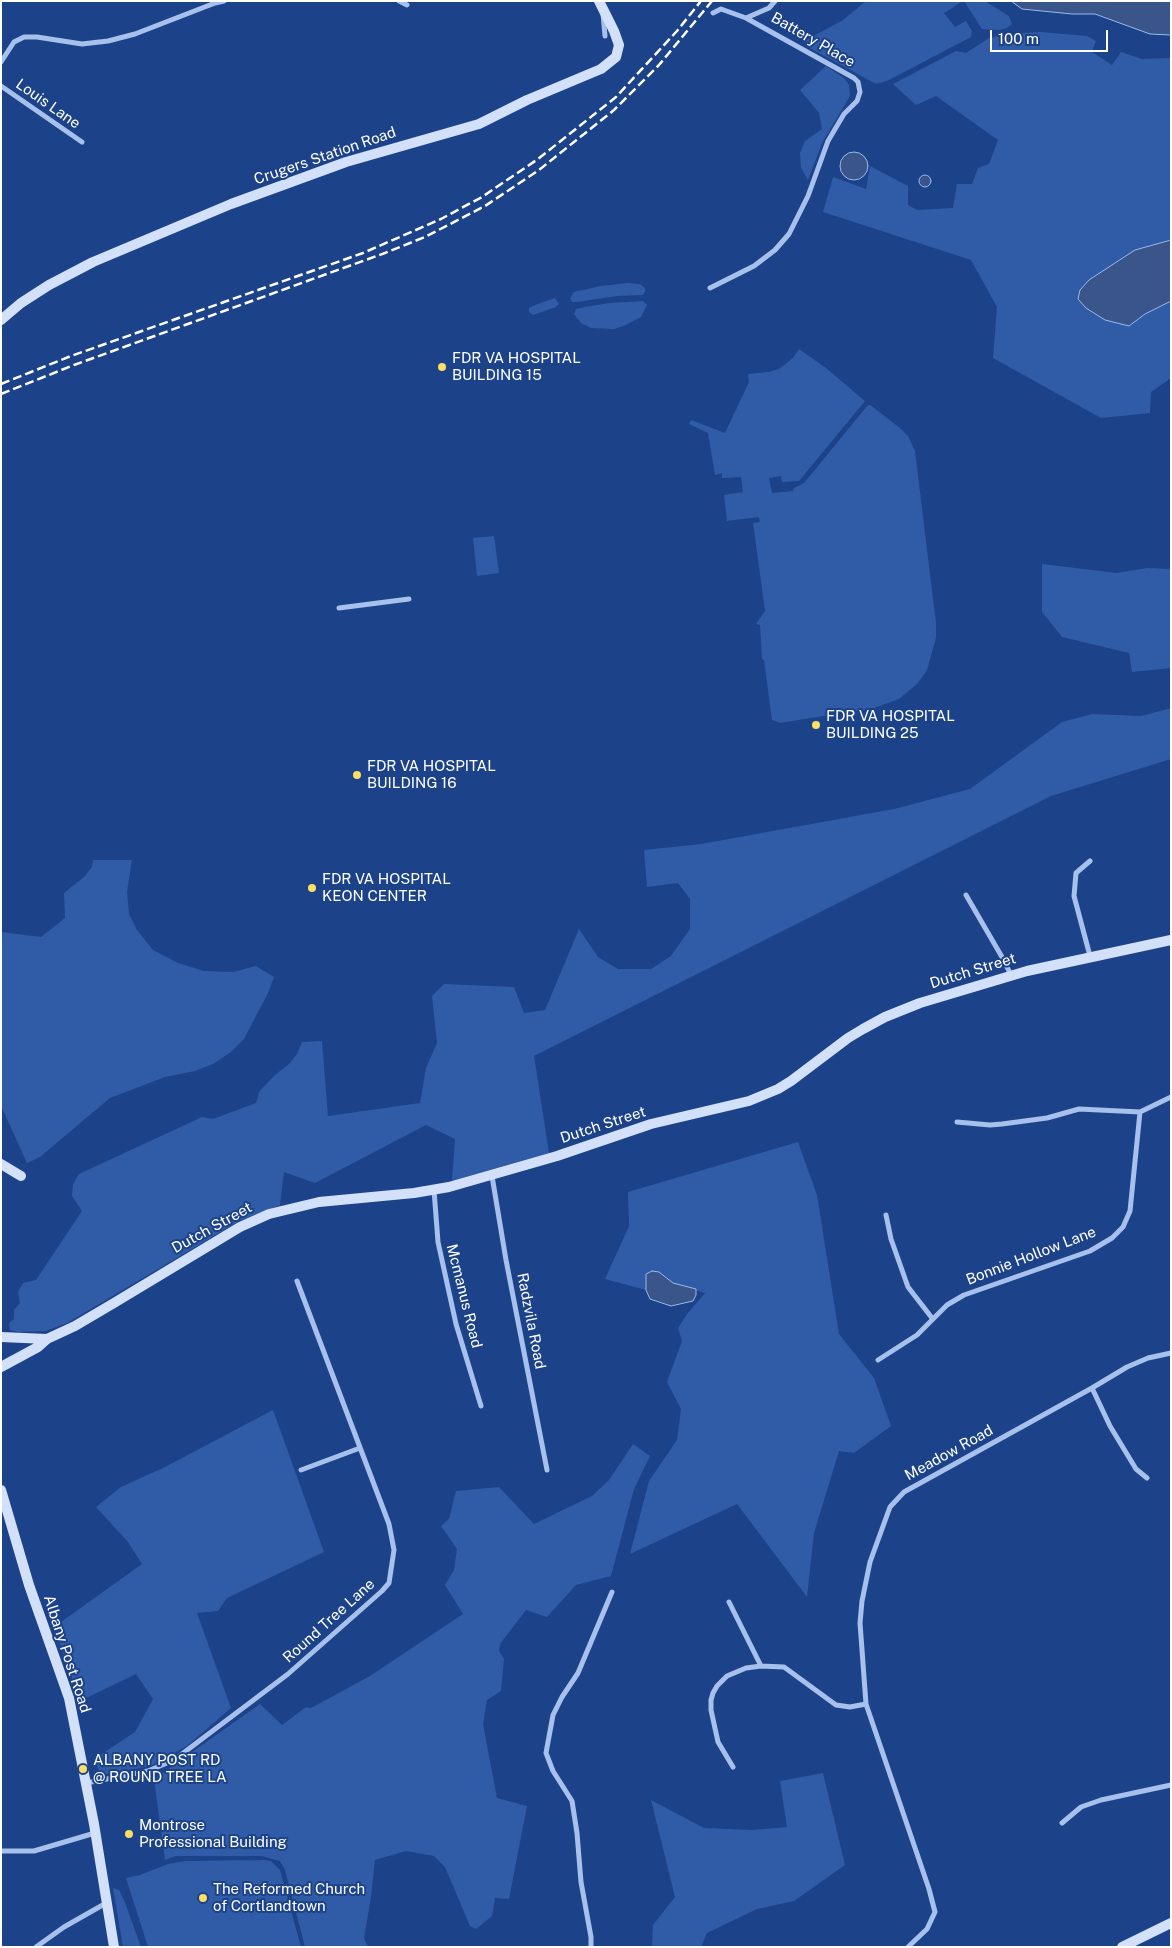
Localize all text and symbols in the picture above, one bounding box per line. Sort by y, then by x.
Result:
street label: Battery Place [768,9,858,71]
scale bar [992,20,1110,52]
text: 100 m [998,30,1039,47]
street label: Louis Lane [12,75,84,133]
street label: Crugers Station Road [252,123,398,189]
place label: FDR VA HOSPITAL BUILDING 15 [452,349,581,384]
marker: FDR VA HOSPITAL BUILDING 15 [436,361,448,373]
place label: FDR VA HOSPITAL BUILDING 25 [826,707,955,742]
marker: FDR VA HOSPITAL BUILDING 25 [810,719,822,731]
place label: FDR VA HOSPITAL BUILDING 16 [367,757,496,792]
marker: FDR VA HOSPITAL BUILDING 16 [351,769,363,781]
place label: FDR VA HOSPITAL KEON CENTER [322,870,451,905]
marker: FDR VA HOSPITAL KEON CENTER [306,882,318,894]
street label: Dutch Street [928,949,1018,993]
street label: Dutch Street [558,1103,648,1147]
street label: Dutch Street [169,1199,255,1257]
street label: Bonnie Hollow Lane [963,1223,1099,1289]
street label: Mcmanus Road [442,1242,486,1350]
street label: Radzvila Road [513,1271,549,1371]
street label: Meadow Road [902,1421,996,1485]
street label: Round Tree Lane [279,1575,379,1667]
street label: Albany Post Road [39,1593,95,1715]
place label: ALBANY POST RD @ ROUND TREE LA [93,1751,227,1786]
marker: ALBANY POST RD @ ROUND TREE LA [77,1763,89,1775]
place label: Montrose Professional Building [139,1816,287,1851]
marker: Montrose Professional Building [123,1828,135,1840]
place label: The Reformed Church of Cortlandtown [213,1880,365,1915]
marker: The Reformed Church of Cortlandtown [197,1892,209,1904]

